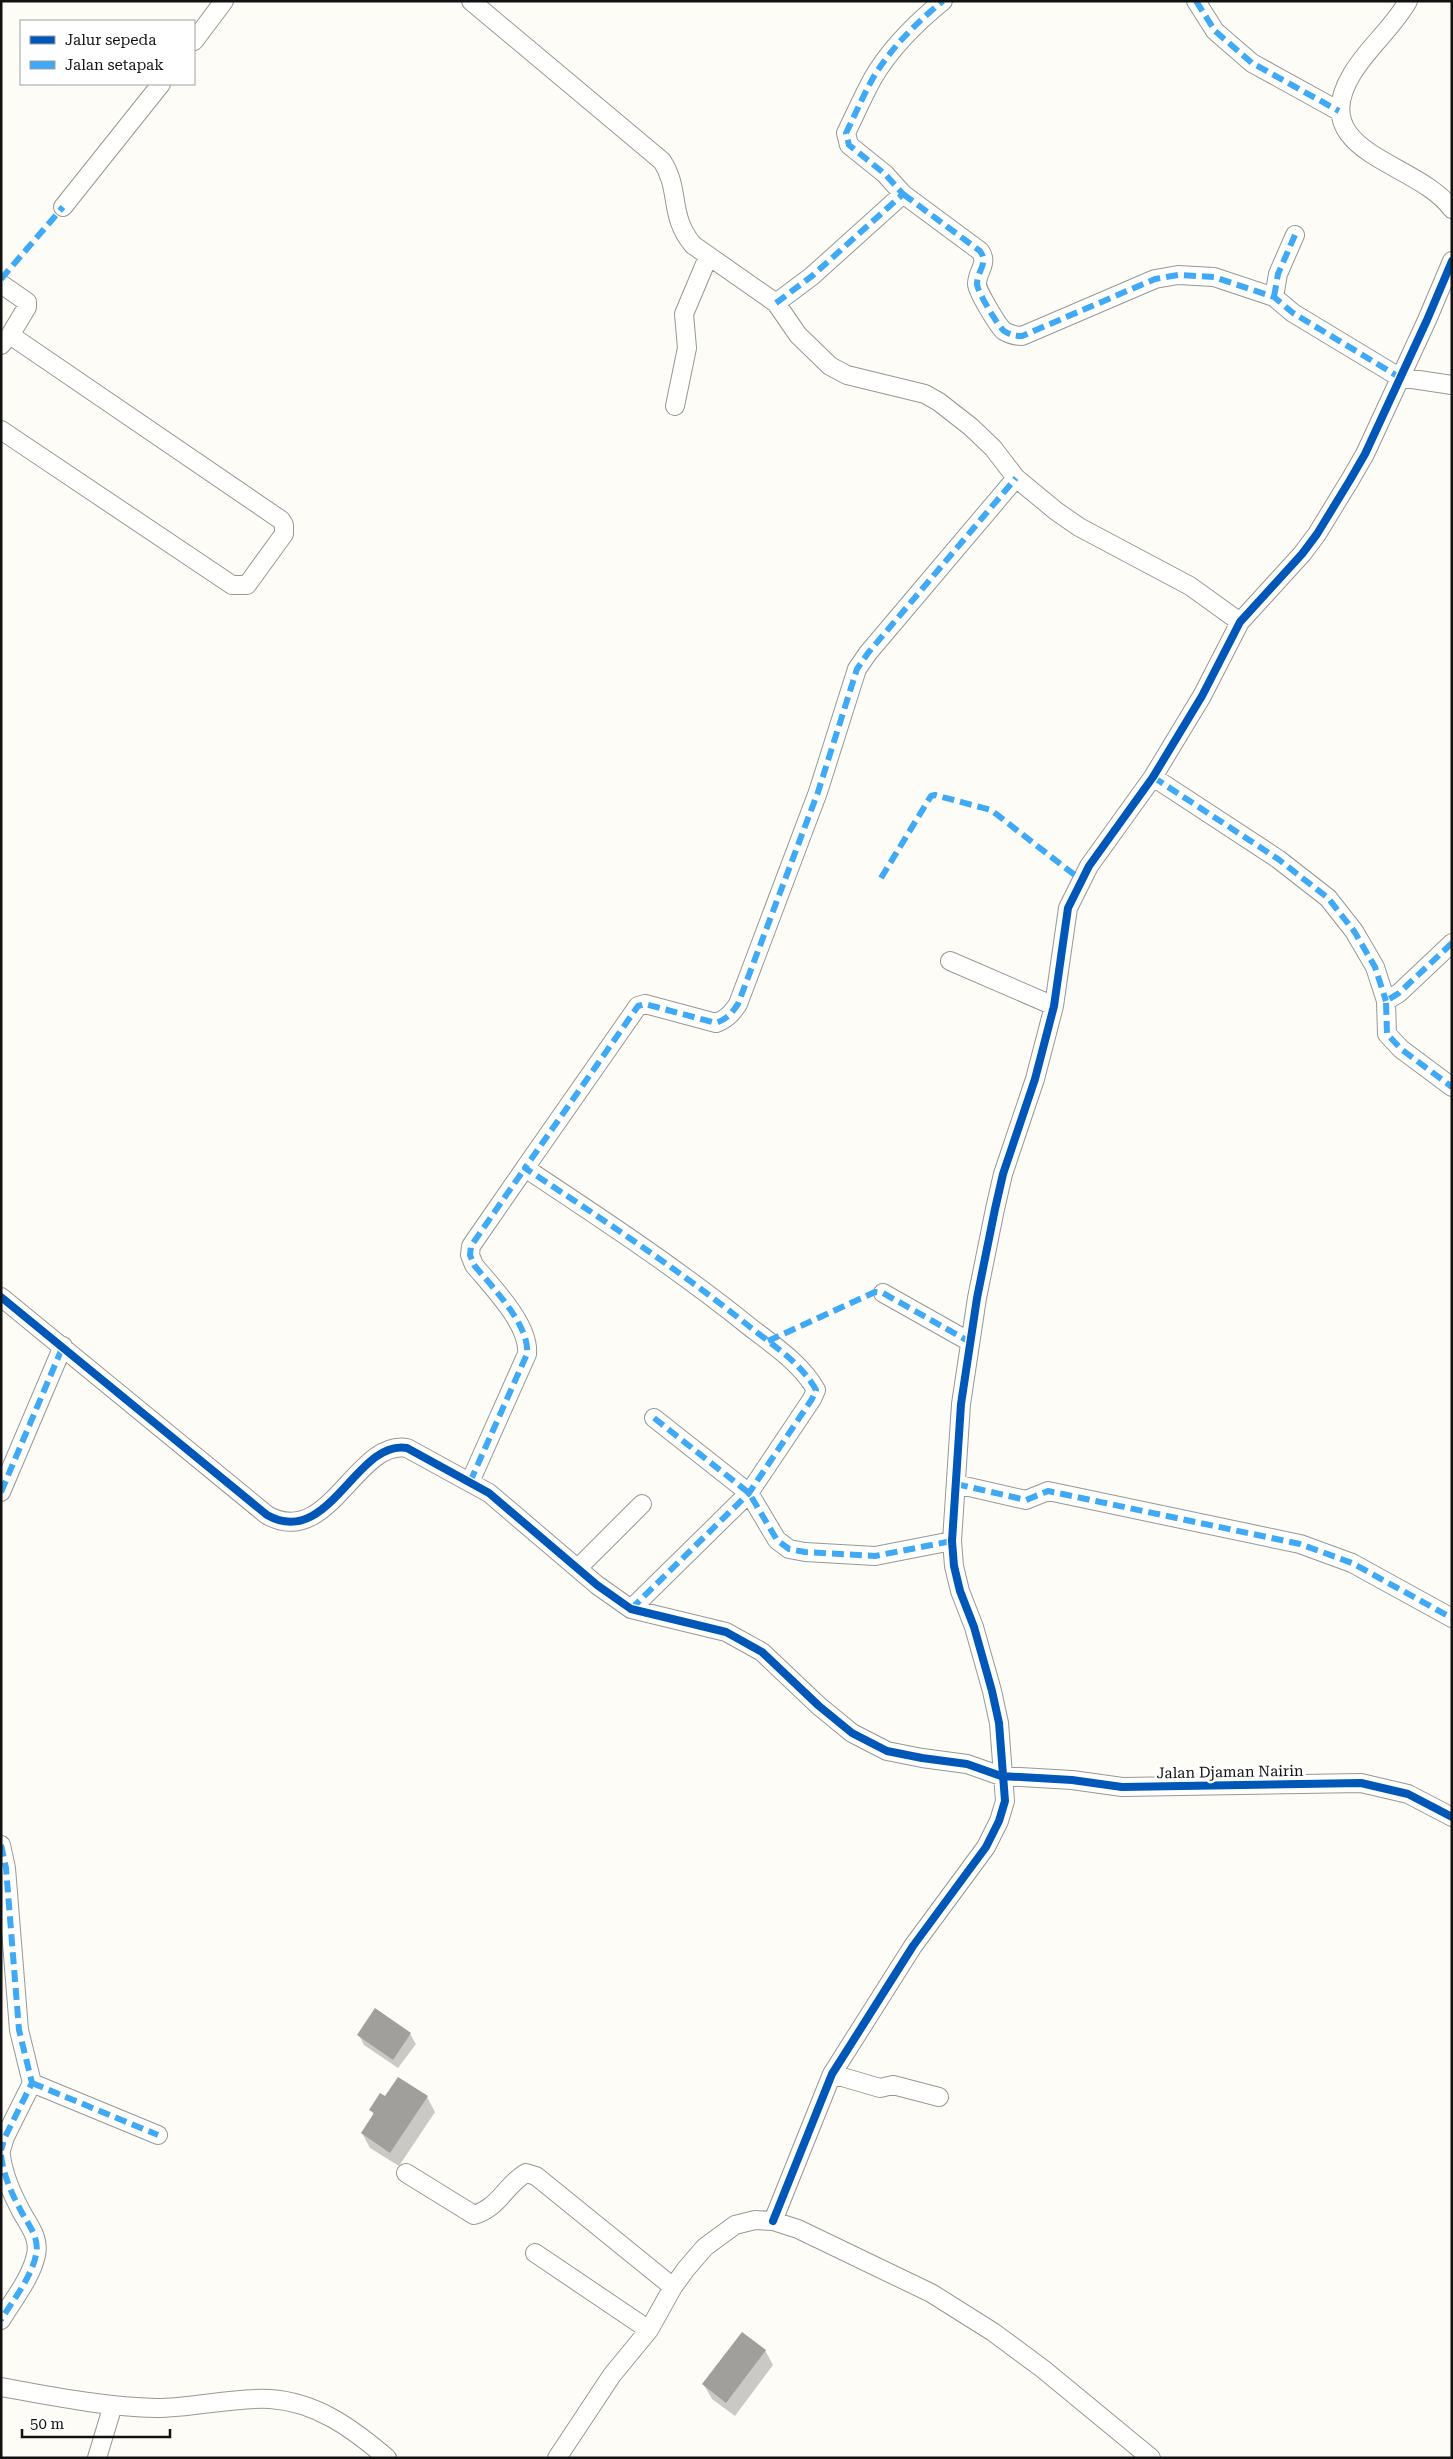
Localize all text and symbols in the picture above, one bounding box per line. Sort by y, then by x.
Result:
legend [20,20,195,85]
text: Jalur sepeda [65,31,156,49]
text: Jalan setapak [65,56,164,74]
street label: Jalan Djaman Nairin [1156,1762,1304,1782]
scale bar [22,2406,170,2438]
text: 50 m [30,2415,65,2433]

